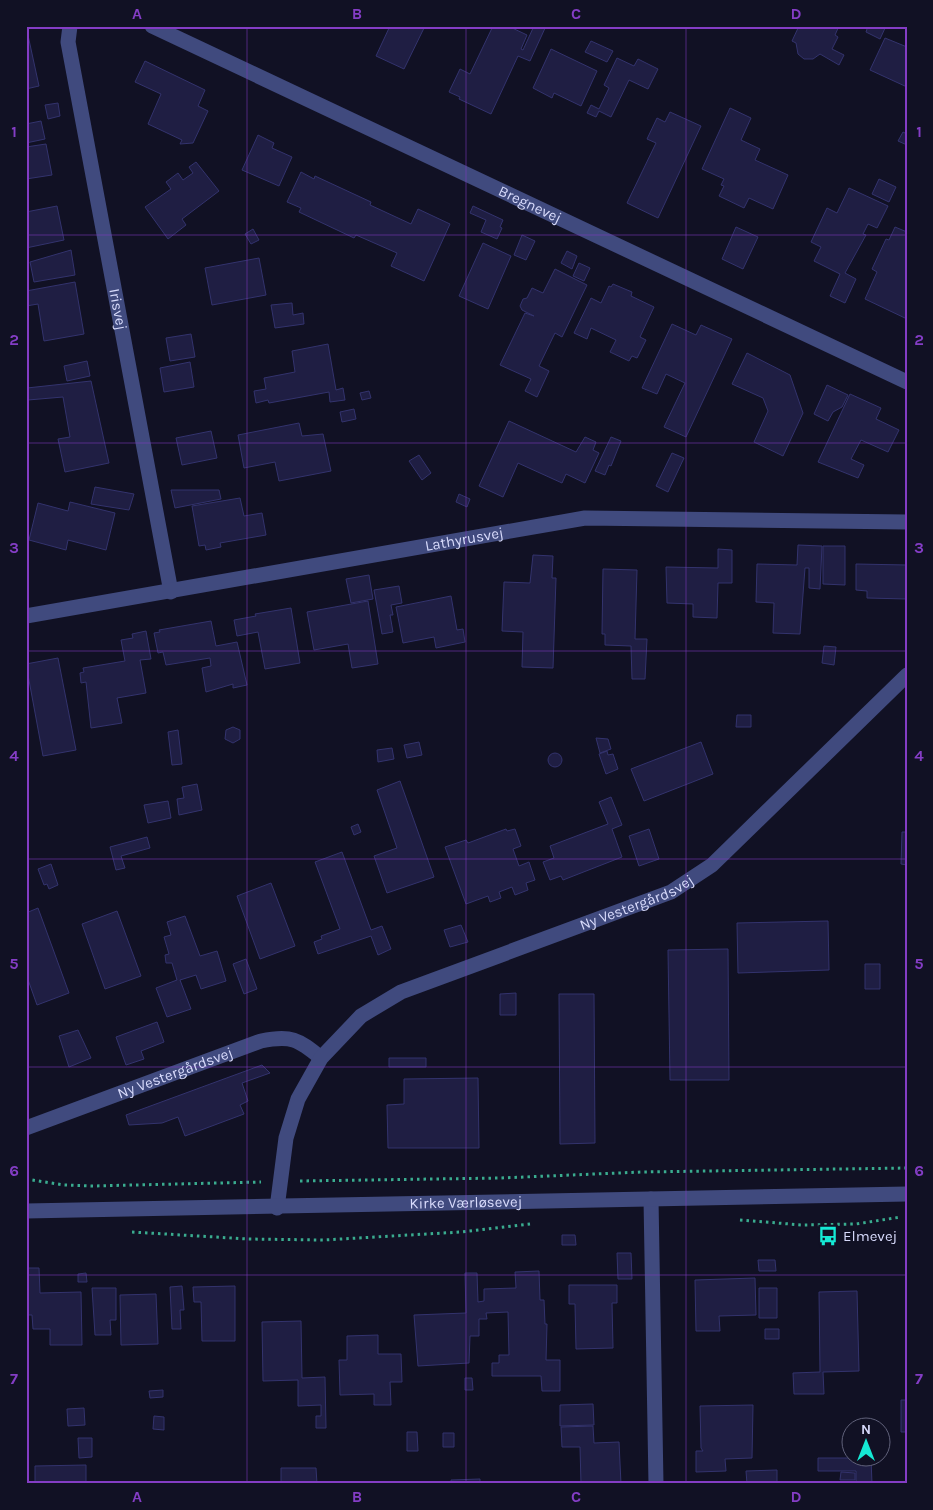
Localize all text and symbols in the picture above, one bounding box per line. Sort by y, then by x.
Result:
text: A [132,4,142,23]
text: B [352,4,362,23]
text: C [571,4,581,23]
text: D [791,4,802,23]
text: 1 [11,122,17,141]
text: 1 [916,122,922,141]
street label: Bregnevej [496,182,565,227]
street label: Irisvej [105,287,131,332]
text: 2 [9,330,19,349]
text: 2 [914,330,924,349]
street label: Lathyrusvej [424,523,505,555]
text: 3 [9,538,19,557]
text: 3 [914,538,924,557]
text: 4 [9,746,19,765]
text: 4 [914,746,924,765]
street label: Ny Vestergårdsvej [577,871,697,934]
text: 5 [9,954,19,973]
text: 5 [914,954,924,973]
street label: Ny Vestergårdsvej [115,1043,235,1102]
text: 6 [9,1161,19,1180]
text: 6 [914,1161,924,1180]
street label: Kirke Værløsevej [409,1192,523,1213]
bus stop icon: Elmevej [817,1225,839,1247]
place label: Elmevej [843,1227,897,1245]
text: 7 [10,1369,18,1388]
text: 7 [915,1369,923,1388]
north arrow [840,1418,890,1468]
text: N [861,1421,871,1438]
text: A [132,1487,142,1506]
text: B [352,1487,362,1506]
text: C [571,1487,581,1506]
text: D [791,1487,802,1506]

